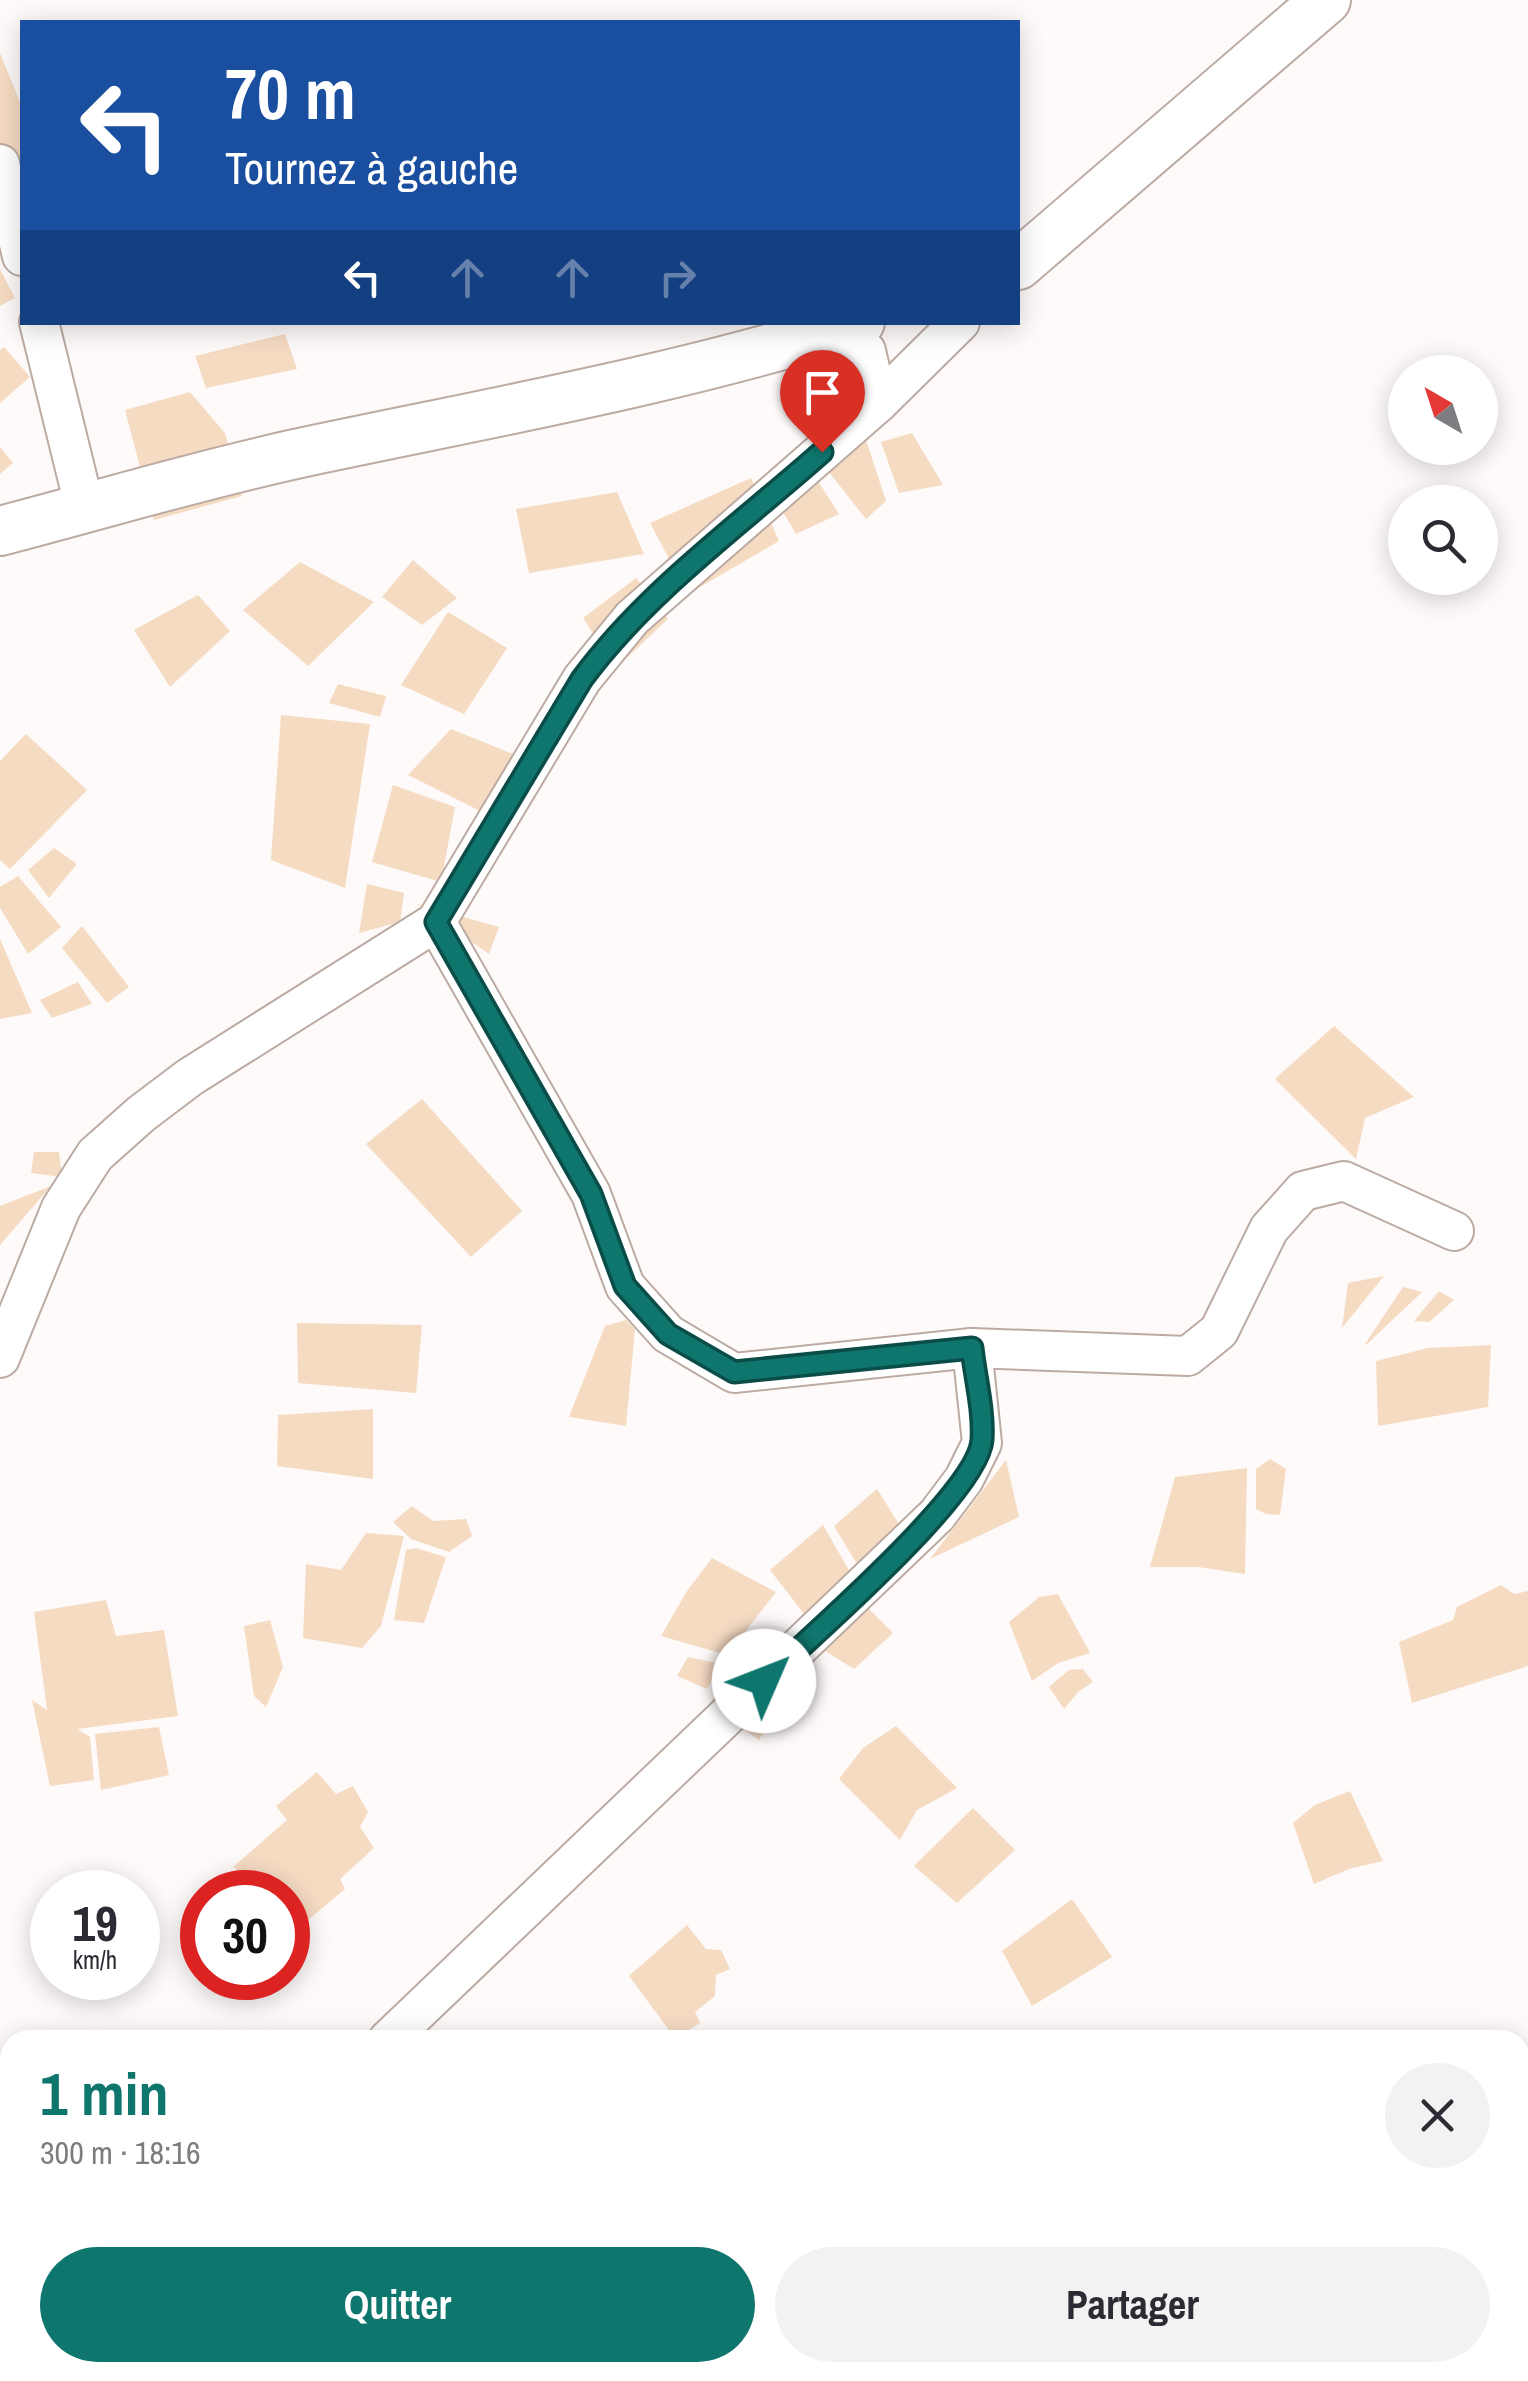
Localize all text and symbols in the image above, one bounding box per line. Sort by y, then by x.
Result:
text: 70 m [225,47,356,141]
icon: left [60,60,190,190]
text: Tournez à gauche [225,137,518,198]
icon: left [335,250,390,305]
icon: ahead [440,250,495,305]
icon: ahead [545,250,600,305]
icon: right [650,250,705,305]
pin [780,350,865,453]
north arrow [1388,355,1498,465]
map controls [1388,355,1498,595]
icon: arrive [795,365,850,420]
button: search [1388,485,1498,595]
position arrow [712,1629,816,1733]
speed limit sign: 30 [180,1870,310,2000]
text: 19 [72,1889,118,1957]
text: km/h [73,1943,117,1977]
text: 1 min [40,2053,169,2134]
button: close [1385,2063,1490,2168]
text: 300 m · 18:16 [40,2131,200,2174]
button: Quitter [40,2247,755,2362]
button: Partager [775,2247,1490,2362]

